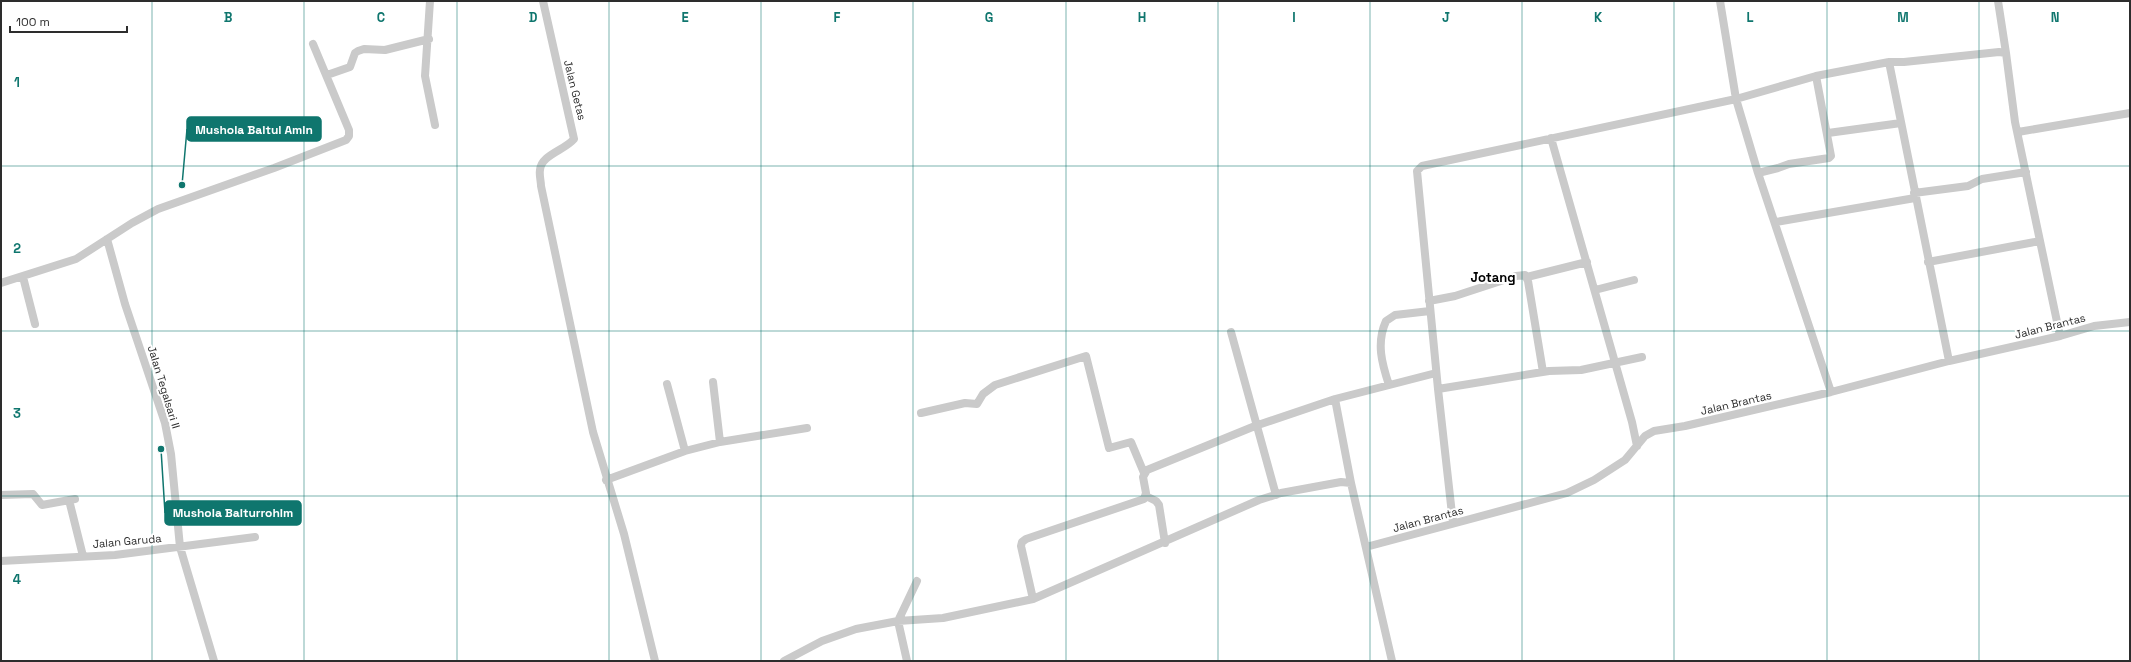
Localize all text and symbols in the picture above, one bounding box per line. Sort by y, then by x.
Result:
scale bar [10,8,127,34]
text: B [224,9,233,26]
text: C [377,9,385,26]
text: D [529,9,538,26]
text: E [681,9,689,26]
text: F [834,9,841,26]
text: G [985,9,993,26]
text: H [1138,9,1146,26]
text: I [1292,9,1296,26]
text: J [1442,9,1450,26]
text: K [1594,9,1603,26]
text: L [1746,9,1754,26]
text: M [1897,9,1909,26]
text: N [2051,9,2059,26]
text: 100 m [16,14,50,30]
street label: Jalan Getas [561,58,589,122]
text: 1 [14,74,20,91]
callout: Mushola Baitul Amin [187,117,321,141]
text: Mushola Baitul Amin [195,122,313,138]
text: 2 [13,240,21,257]
district label: Jotang [1471,269,1515,286]
street label: Jalan Brantas [2013,310,2087,342]
street label: Jalan Tegalsari II [145,344,183,430]
street label: Jalan Brantas [1699,388,1773,418]
text: 3 [13,405,21,422]
callout: Mushola Baiturrohim [165,501,301,525]
street label: Jalan Brantas [1391,503,1465,535]
text: Mushola Baiturrohim [173,505,293,521]
street label: Jalan Garuda [92,531,163,551]
text: 4 [13,571,21,588]

